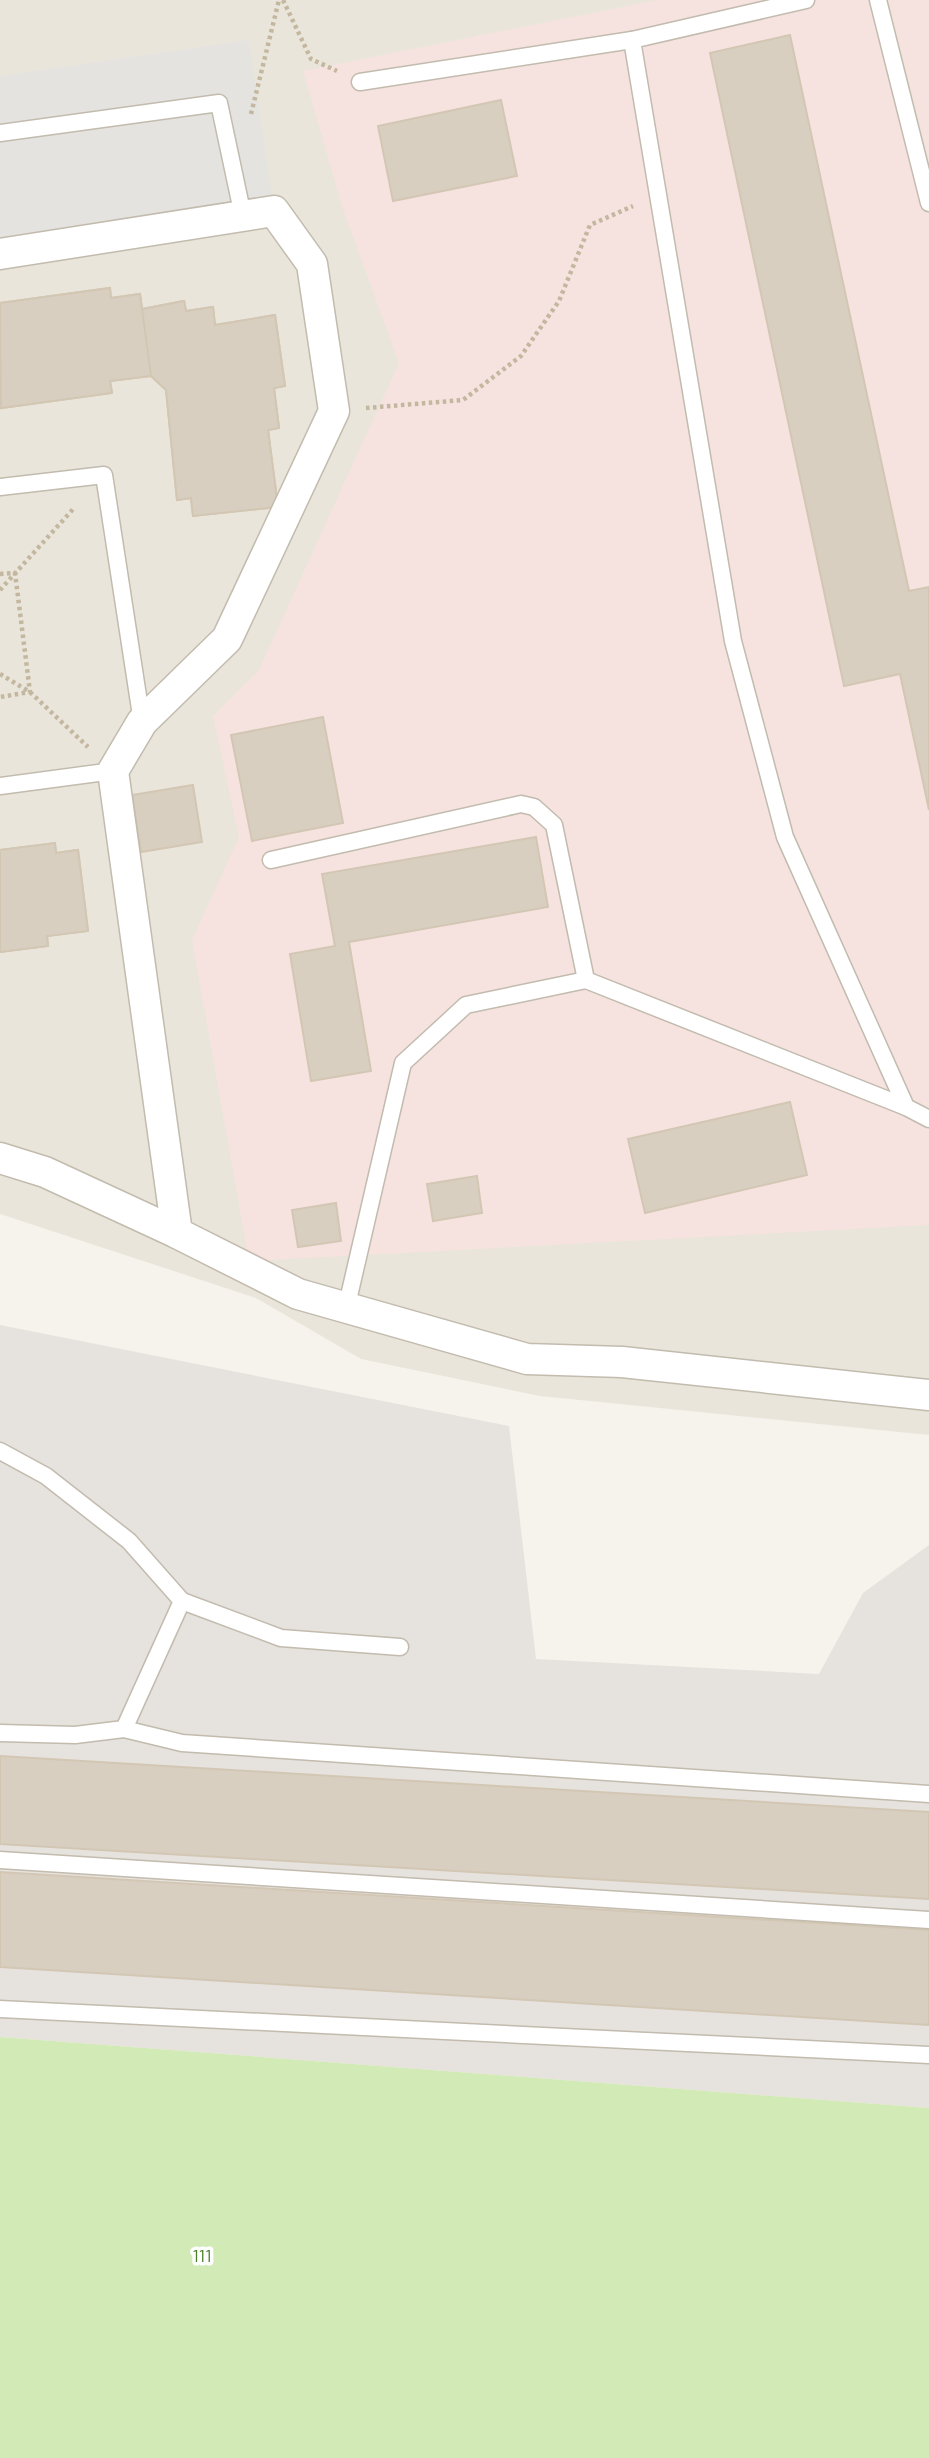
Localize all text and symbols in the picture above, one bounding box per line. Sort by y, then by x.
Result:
park label: 111 [192,2244,212,2266]

